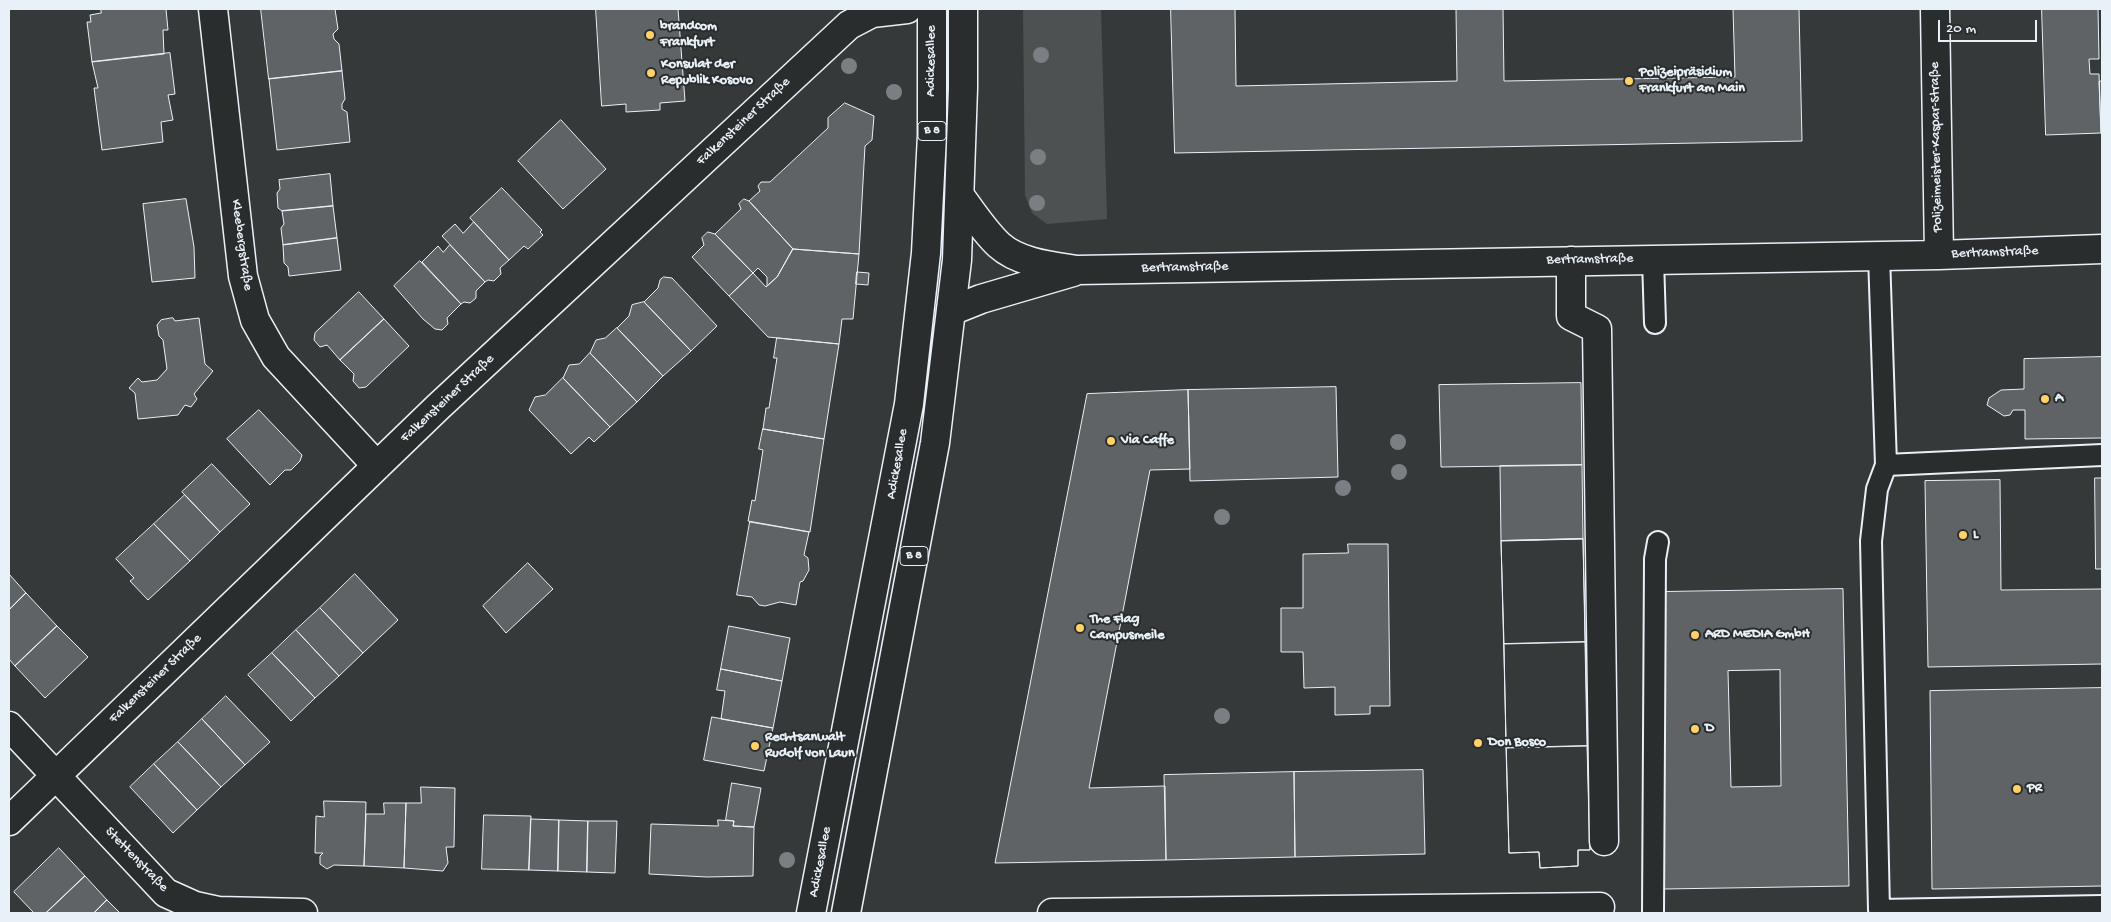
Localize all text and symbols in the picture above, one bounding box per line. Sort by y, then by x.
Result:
scale bar [1941,10,2040,42]
place label: brandcom Frankfurt [660,19,717,52]
text: 20 m [1946,20,1976,38]
street label: Adickesallee [924,25,940,97]
marker: brandcom Frankfurt [644,29,656,41]
place label: Konsulat der Republik Kosovo [661,57,753,90]
street label: Polizeimeister-Kaspar-Straße [1927,62,1947,232]
place label: Polizeipräsidium Frankfurt am Main [1639,65,1745,98]
marker: Konsulat der Republik Kosovo [645,67,657,79]
street label: Falkensteiner Straße [694,74,794,170]
marker: Polizeipräsidium Frankfurt am Main [1623,75,1635,87]
road number: B 8 [918,122,946,140]
street label: Kleebergstraße [226,198,256,292]
street label: Bertramstraße [1951,243,2039,263]
street label: Bertramstraße [1546,251,1634,269]
street label: Bertramstraße [1141,259,1229,277]
street label: Falkensteiner Straße [398,351,498,447]
place label: A [2055,391,2063,407]
marker: A [2039,393,2051,405]
street label: Adickesallee [884,427,912,501]
place label: Via Caffe [1121,433,1174,449]
marker: Via Caffe [1105,435,1117,447]
place label: L [1973,527,1978,543]
marker: L [1957,529,1969,541]
road number: B 8 [900,546,928,566]
place label: The Flag Campusmeile [1090,612,1164,644]
marker: The Flag Campusmeile [1074,622,1086,634]
place label: ARD MEDIA GmbH [1705,627,1810,643]
marker: ARD MEDIA GmbH [1689,629,1701,641]
street label: Falkensteiner Straße [106,631,206,727]
place label: D [1705,721,1714,737]
marker: D [1689,723,1701,735]
place label: Rechtsanwalt Rudolf von Laun [765,730,855,762]
place label: Don Bosco [1488,735,1546,751]
marker: Don Bosco [1472,737,1484,749]
marker: Rechtsanwalt Rudolf von Laun [749,740,761,752]
place label: PR [2027,781,2042,797]
marker: PR [2011,783,2023,795]
street label: Stettenstraße [101,824,171,896]
street label: Adickesallee [806,825,836,899]

